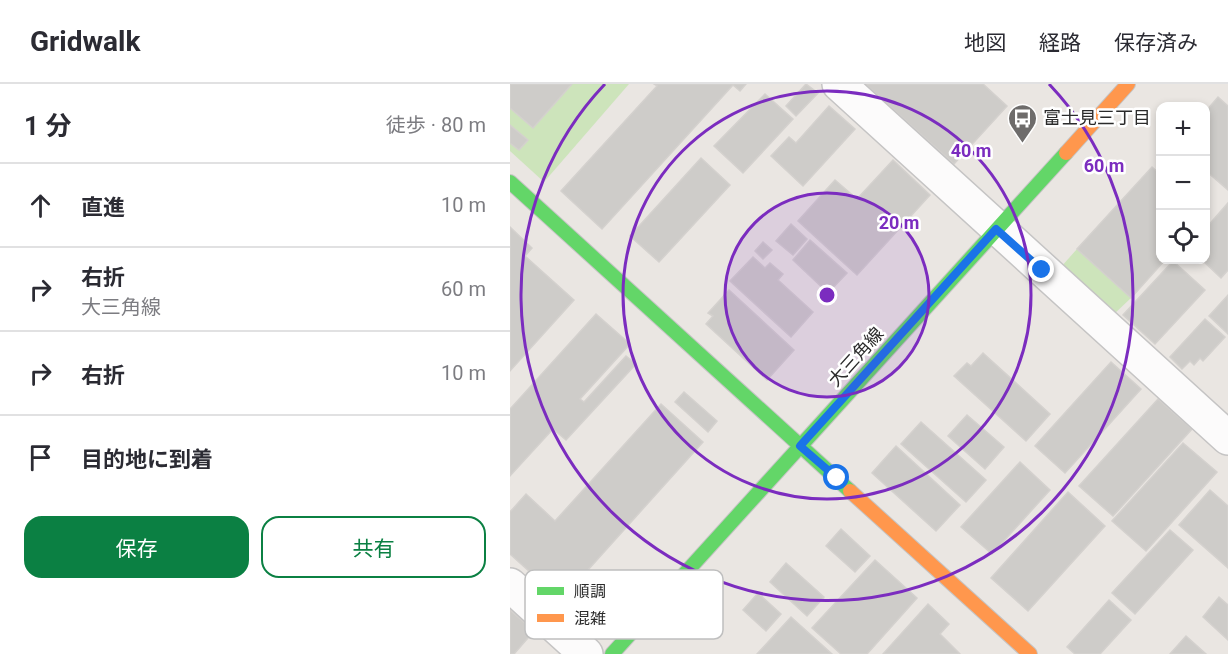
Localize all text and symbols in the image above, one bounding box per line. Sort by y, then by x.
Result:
text: Gridwalk [30,25,140,58]
text: 地図 [964,31,1006,55]
text: 経路 [1039,31,1081,55]
text: 保存済み [1114,31,1198,55]
bus stop icon: 富士見三丁目 [1006,102,1038,144]
map controls [1156,102,1210,264]
button: + [1156,102,1210,156]
place label: 富士見三丁目 [1043,107,1151,128]
text: 1 分 [24,111,71,141]
text: 徒歩 · 80 m [386,113,486,137]
text: 40 m [951,140,991,161]
text: 60 m [1084,155,1124,176]
button: − [1156,156,1210,210]
icon: ahead [24,189,57,222]
text: 10 m [441,193,486,217]
text: 直進 [81,195,125,220]
button: locate [1156,210,1210,264]
text: 20 m [879,212,919,233]
route end [1028,256,1054,282]
text: 右折 [81,265,125,290]
icon: right [24,273,57,306]
text: 60 m [441,277,486,301]
centre of rings [817,285,837,305]
text: 大三角線 [81,295,161,319]
street label: 大三角線 [824,323,888,390]
icon: right [24,357,57,390]
text: 10 m [441,361,486,385]
text: 右折 [81,363,125,388]
icon: arrive [24,441,57,474]
text: 目的地に到着 [81,447,213,472]
route start [823,464,849,490]
button: 保存 [24,516,249,578]
button: 共有 [261,516,486,578]
legend [525,570,723,639]
text: 順調 [574,582,606,601]
text: 混雑 [574,609,606,628]

